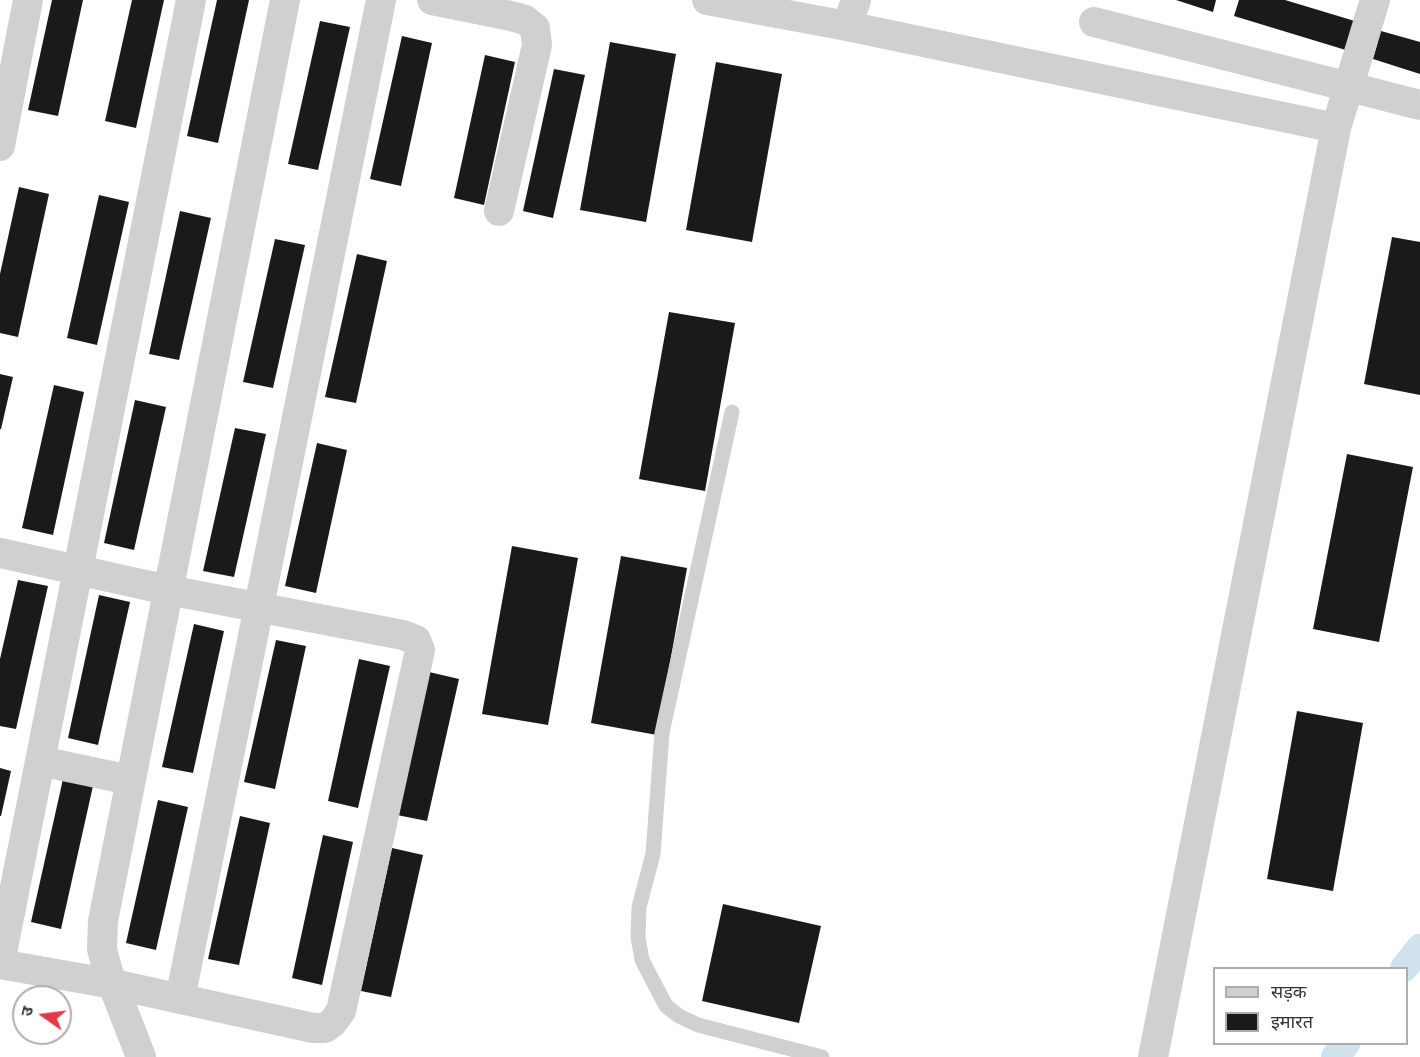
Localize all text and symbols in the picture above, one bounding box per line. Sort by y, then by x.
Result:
legend [1213,967,1408,1045]
text: सड़क [1271,980,1307,1003]
north arrow [12,985,72,1045]
text: उ [16,1004,37,1018]
text: इमारत [1271,1010,1313,1033]

